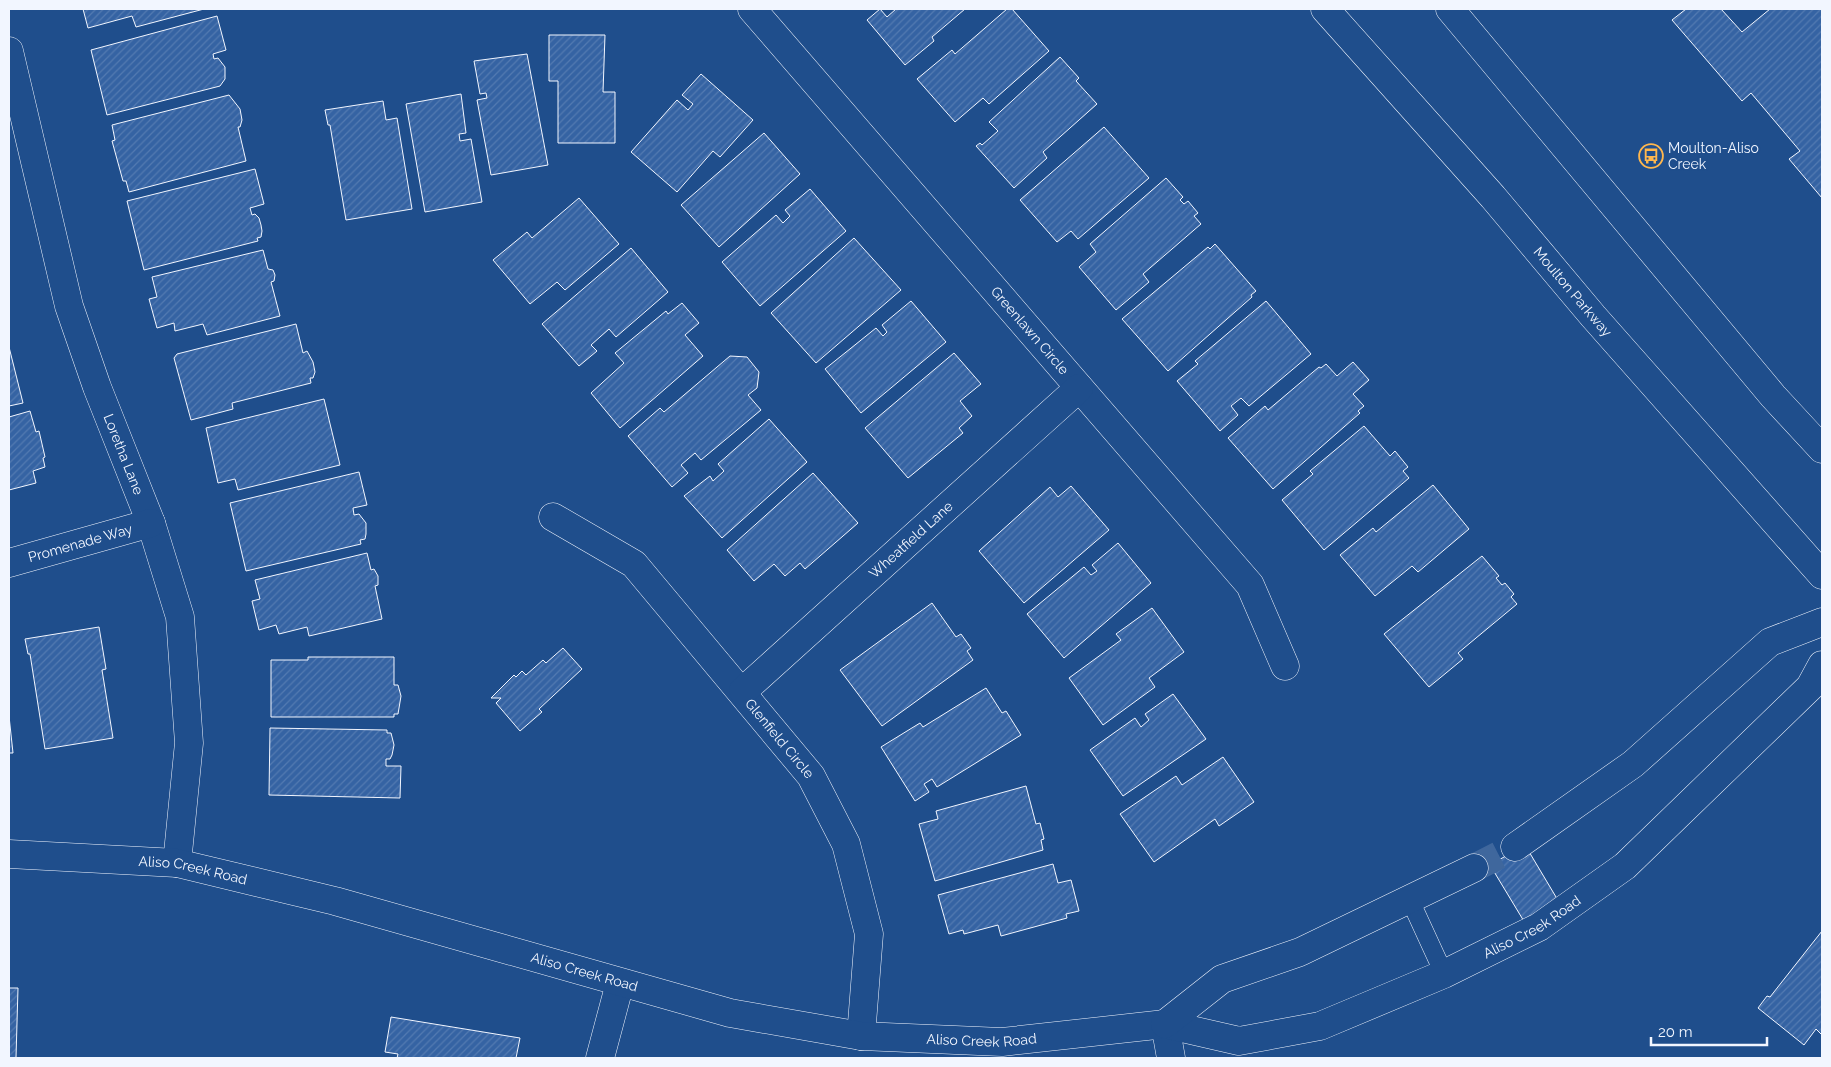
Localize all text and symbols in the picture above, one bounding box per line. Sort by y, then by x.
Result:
place label: Moulton-Aliso Creek [1668,140,1759,172]
bus stop icon: Moulton-Aliso Creek [1638,143,1664,169]
street label: Moulton Parkway [1530,244,1616,340]
street label: Greenlawn Circle [988,283,1072,378]
street label: Loretha Lane [100,412,147,497]
street label: Wheatfield Lane [866,498,956,581]
street label: Promenade Way [26,521,135,565]
street label: Glenfield Circle [742,696,817,782]
street label: Aliso Creek Road [138,853,249,888]
street label: Aliso Creek Road [1480,892,1584,961]
street label: Aliso Creek Road [529,949,640,994]
scale bar [1651,1014,1767,1046]
text: 20 m [1658,1023,1693,1041]
street label: Aliso Creek Road [926,1030,1037,1050]

